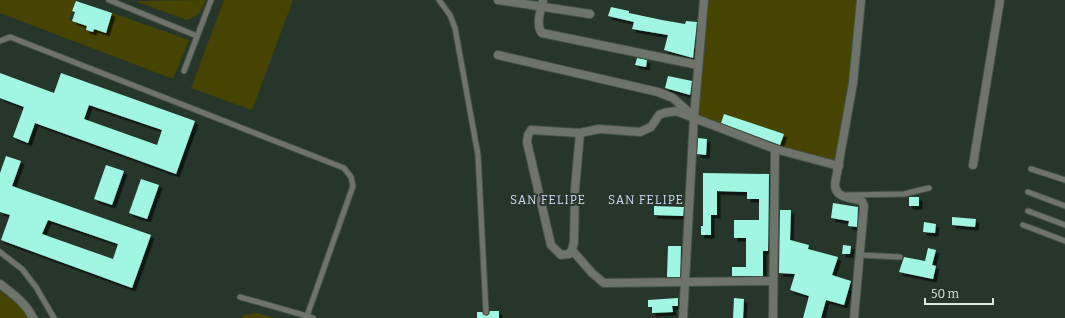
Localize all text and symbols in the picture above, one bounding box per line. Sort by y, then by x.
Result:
district label: SAN FELIPE [510,193,586,207]
district label: SAN FELIPE [608,193,684,207]
scale bar [925,280,993,306]
text: 50 m [931,287,960,301]

